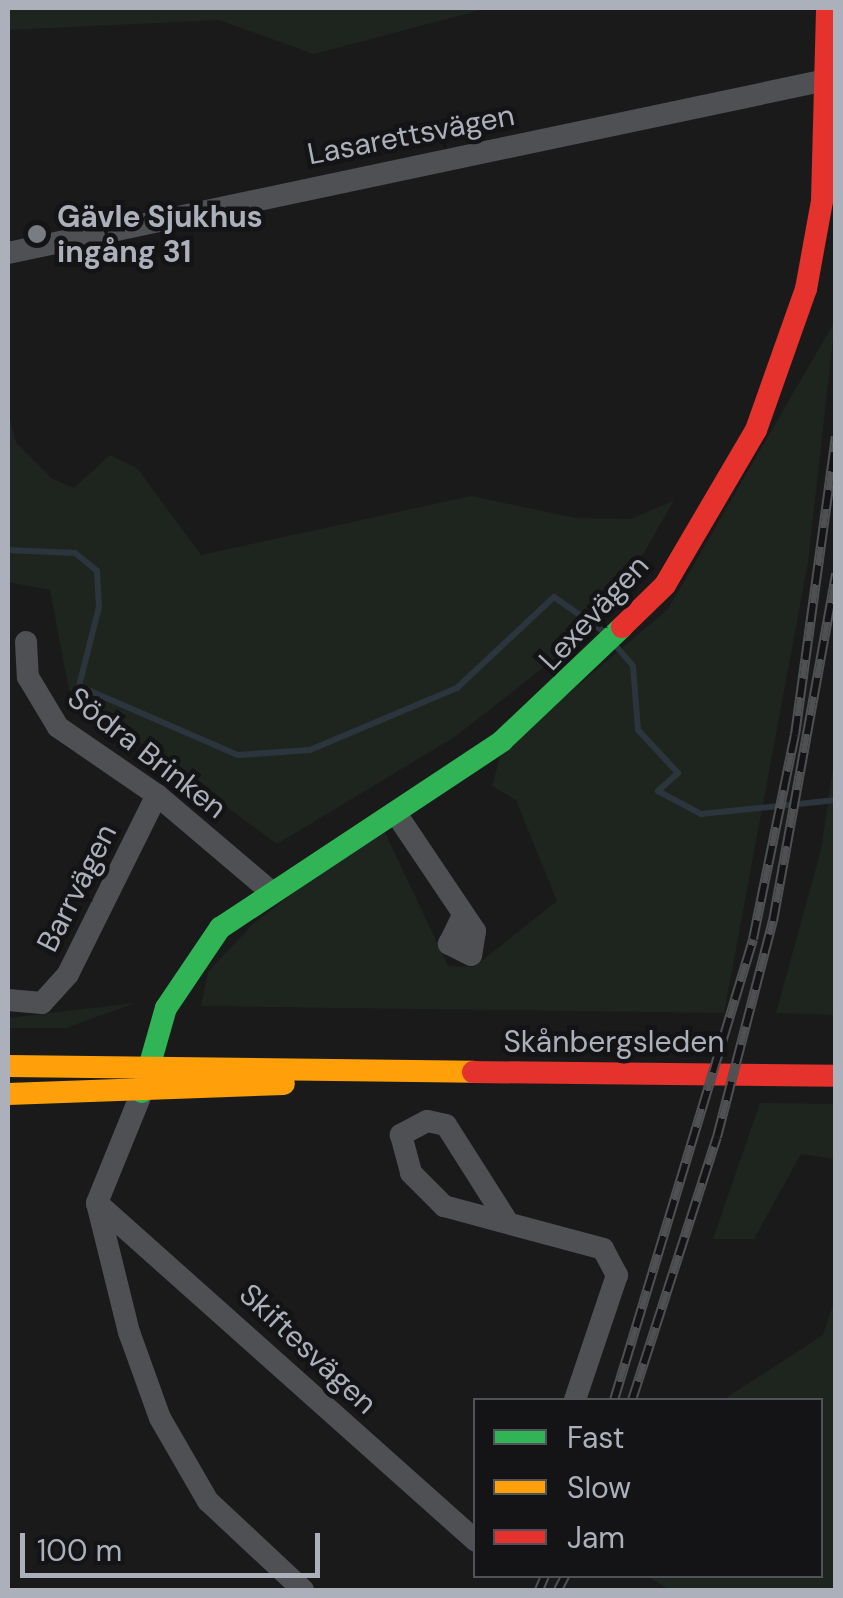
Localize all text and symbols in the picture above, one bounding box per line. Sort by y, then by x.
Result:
street label: Lasarettsvägen [304,97,518,173]
place label: Gävle Sjukhus ingång 31 [57,199,263,270]
marker: Gävle Sjukhus ingång 31 [26,223,48,245]
street label: Lexevägen [532,548,656,678]
street label: Södra Brinken [61,680,233,826]
street label: Barrvägen [30,818,124,958]
street label: Skånbergsleden [503,1024,725,1060]
street label: Skiftesvägen [232,1276,384,1422]
legend [473,1398,823,1578]
text: Fast [567,1418,625,1457]
text: Slow [567,1468,631,1507]
scale bar [25,1513,325,1575]
text: Jam [567,1518,625,1557]
text: 100 m [37,1531,122,1570]

